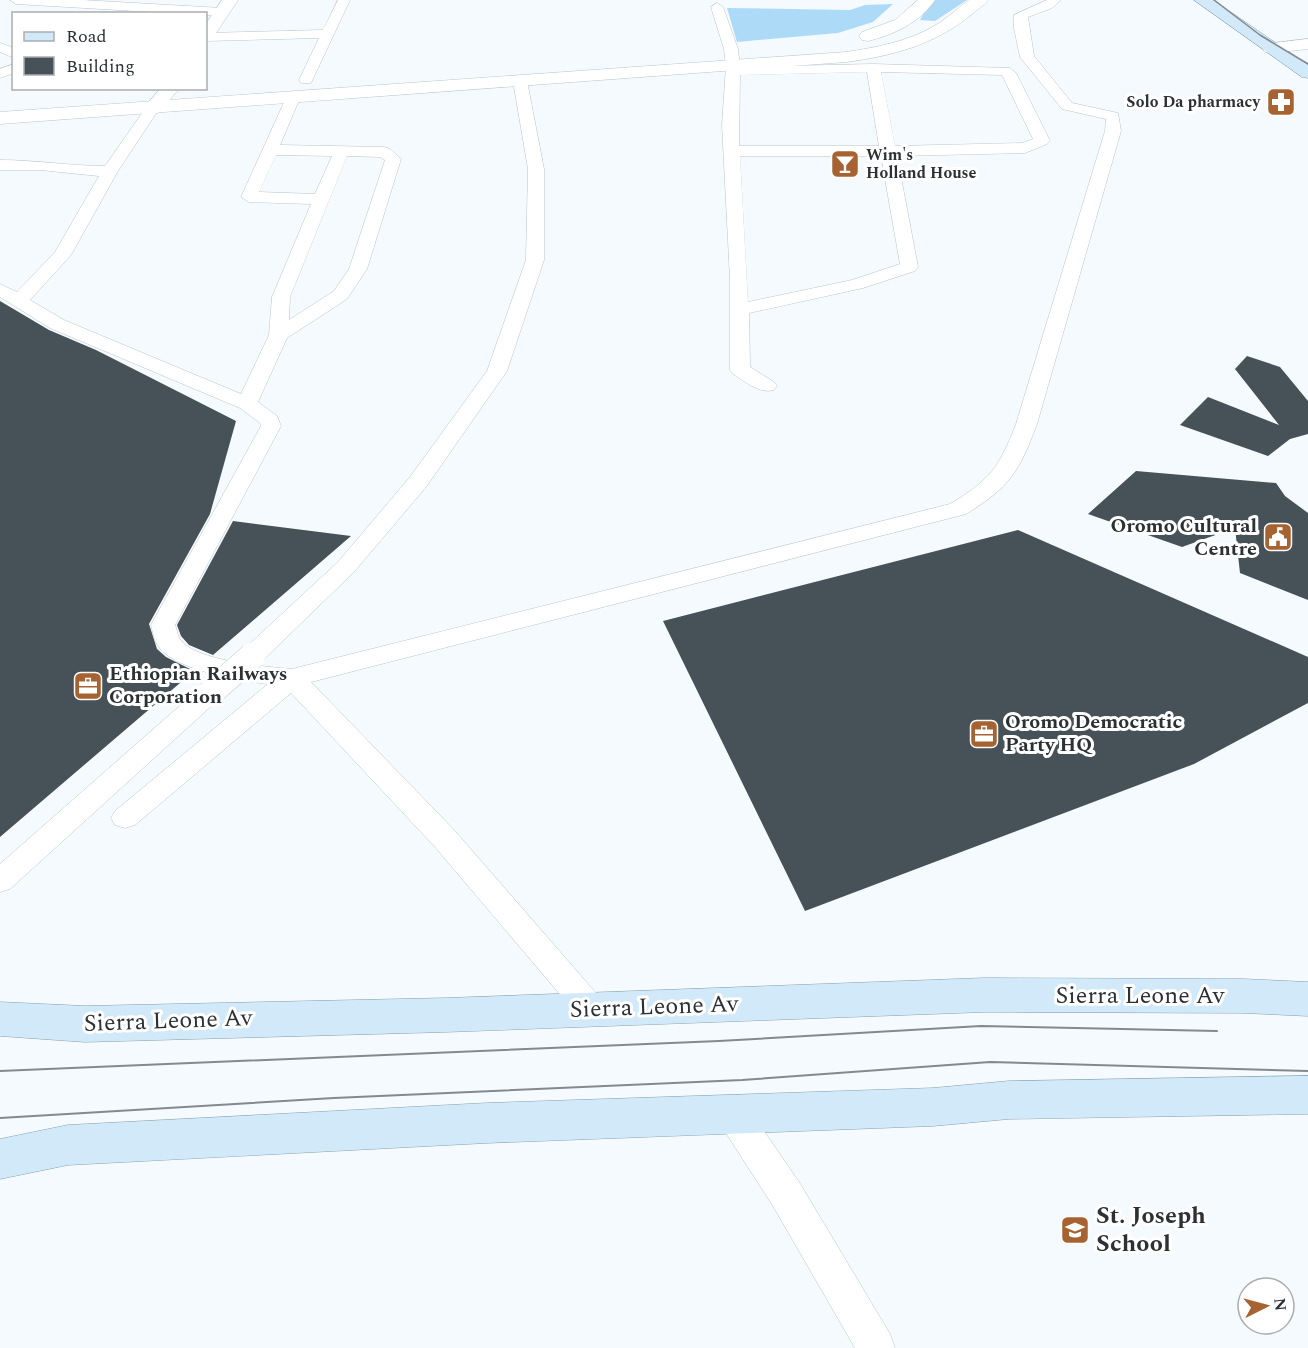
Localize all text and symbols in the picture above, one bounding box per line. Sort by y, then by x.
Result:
legend [12,12,207,90]
text: Road [66,23,107,50]
text: Building [66,53,135,80]
pharmacy icon: Solo Da pharmacy [1265,86,1297,118]
place label: Solo Da pharmacy [1126,90,1261,114]
place label: Wim's Holland House [866,143,977,185]
bar icon: Wim's Holland House [829,148,861,180]
place label: Oromo Cultural Centre [1110,511,1257,564]
public building icon: Oromo Cultural Centre [1262,521,1294,553]
place label: Ethiopian Railways Corporation [109,659,288,712]
office icon: Ethiopian Railways Corporation [72,670,104,702]
place label: Oromo Democratic Party HQ [1005,707,1182,760]
office icon: Oromo Democratic Party HQ [968,718,1000,750]
street label: Sierra Leone Av [1056,978,1226,1014]
street label: Sierra Leone Av [569,986,740,1028]
street label: Sierra Leone Av [83,1000,254,1042]
place label: St. Joseph School [1096,1198,1206,1262]
school or university icon: St. Joseph School [1059,1214,1091,1246]
north arrow [1236,1276,1296,1336]
text: N [1267,1297,1293,1312]

